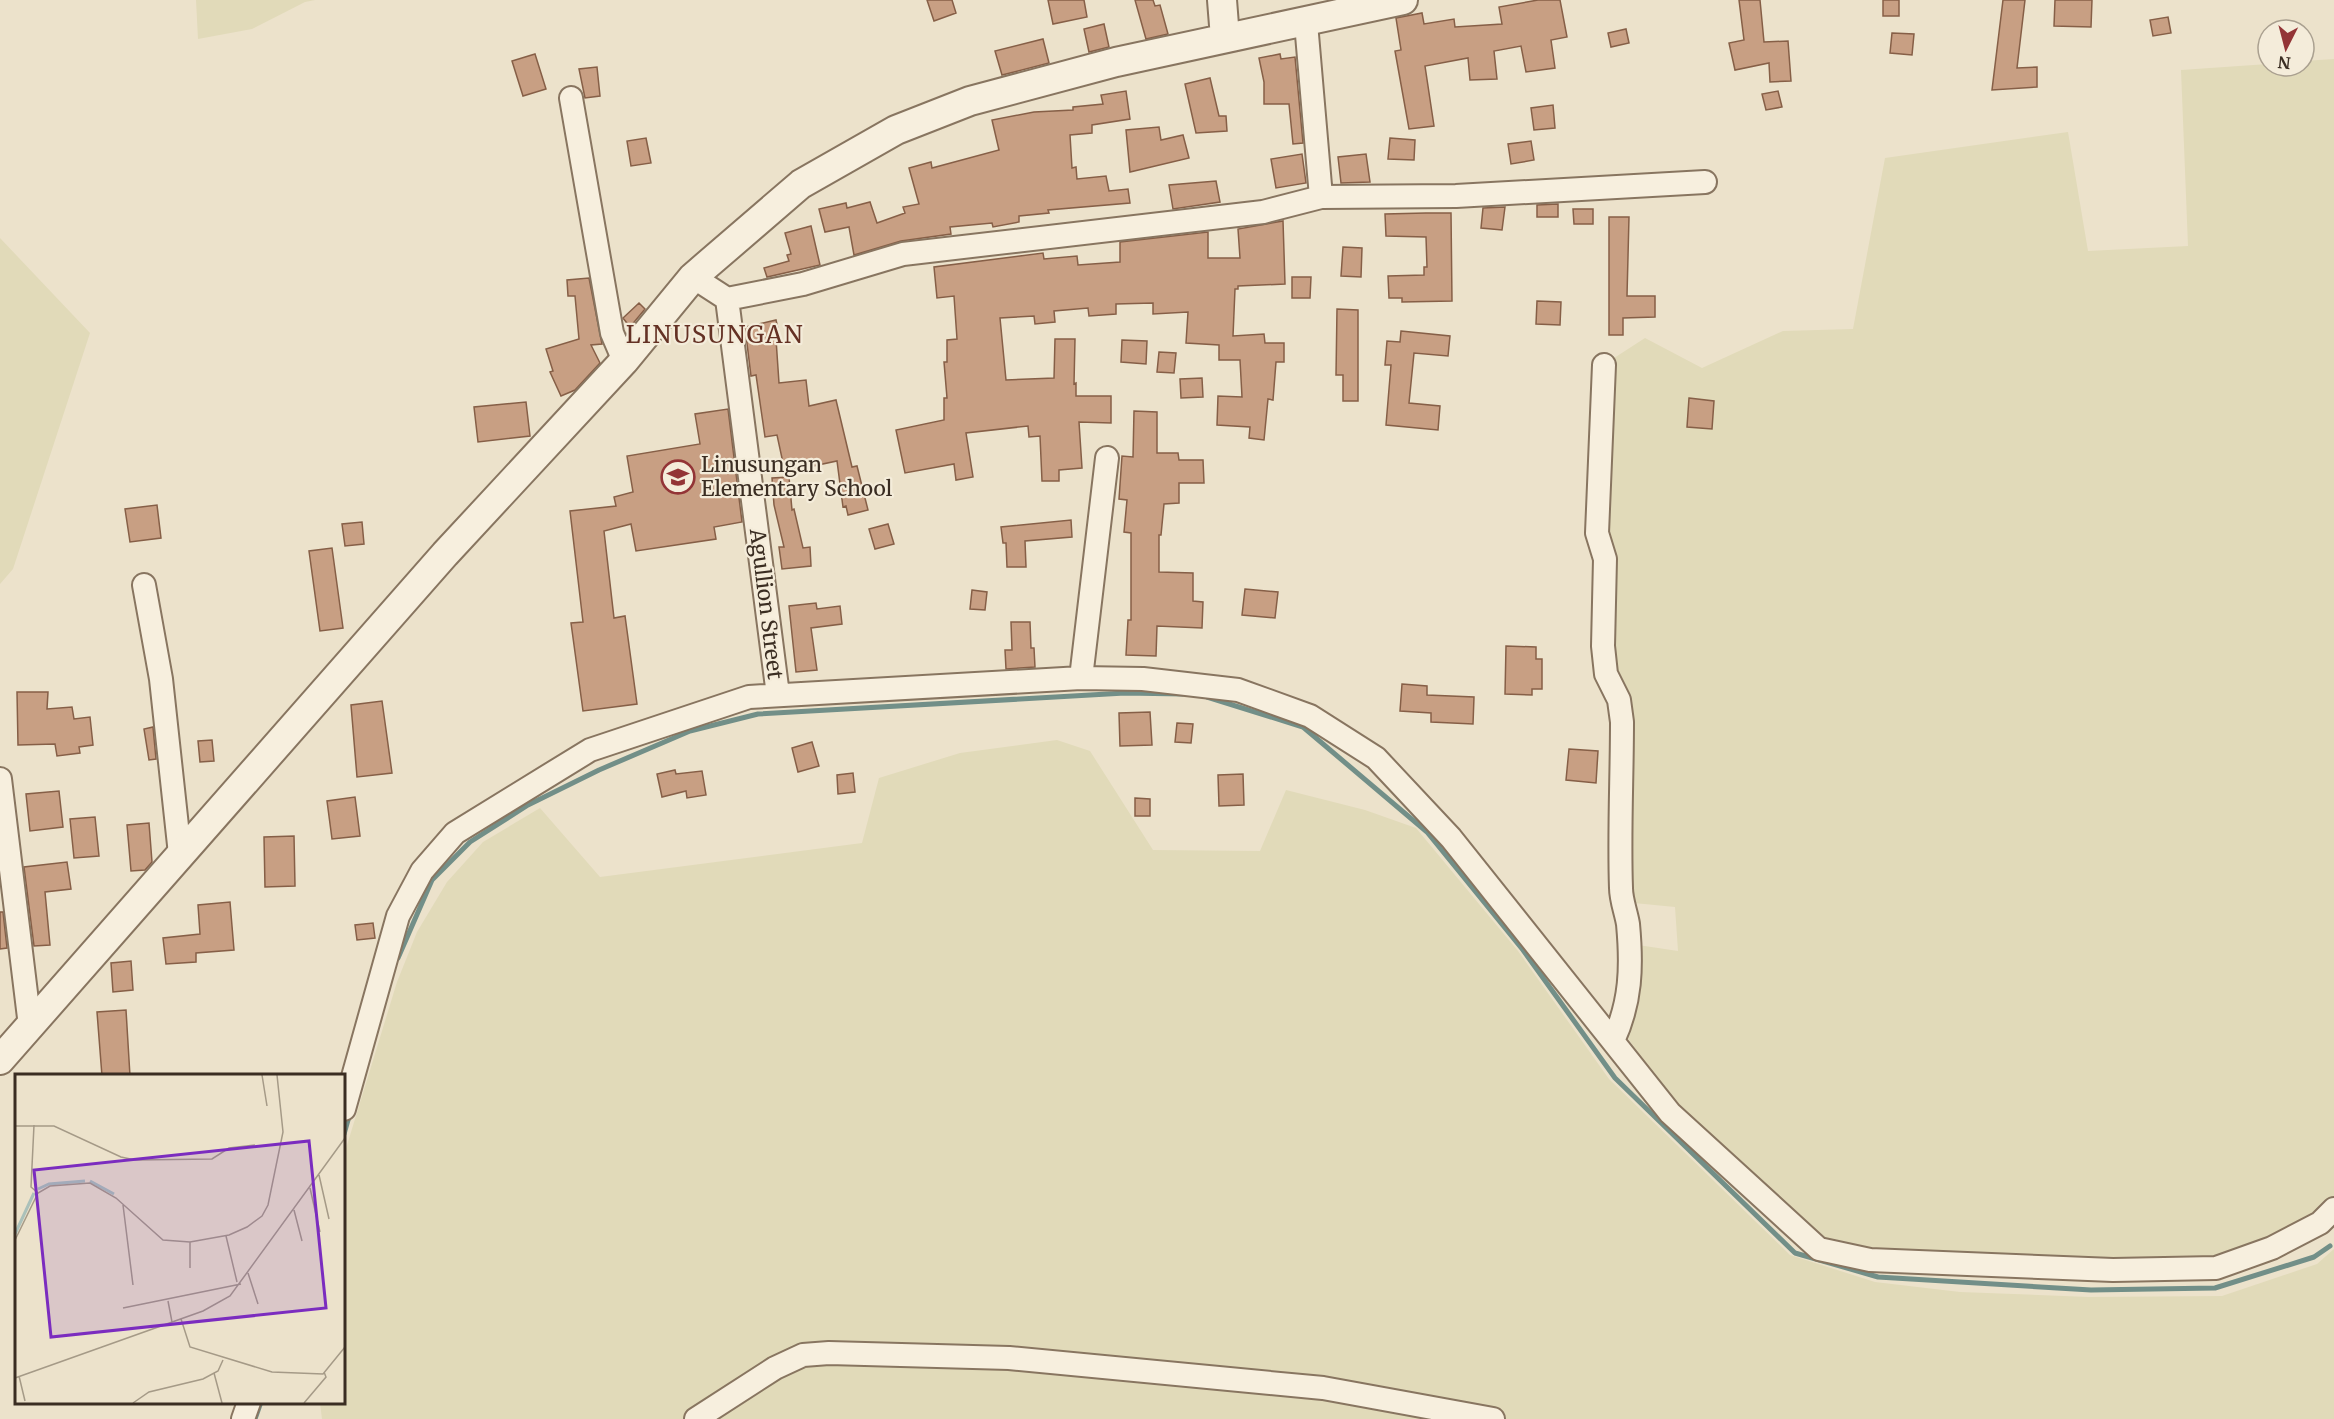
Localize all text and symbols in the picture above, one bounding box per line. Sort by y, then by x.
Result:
north arrow [2256,18,2316,78]
text: N [2277,52,2292,74]
district label: LINUSUNGAN [626,319,804,350]
place label: Linusungan Elementary School [701,451,893,502]
school or university icon: Linusungan Elementary School [660,459,696,495]
street label: Agullion Street [744,526,789,681]
inset map [15,1074,345,1404]

